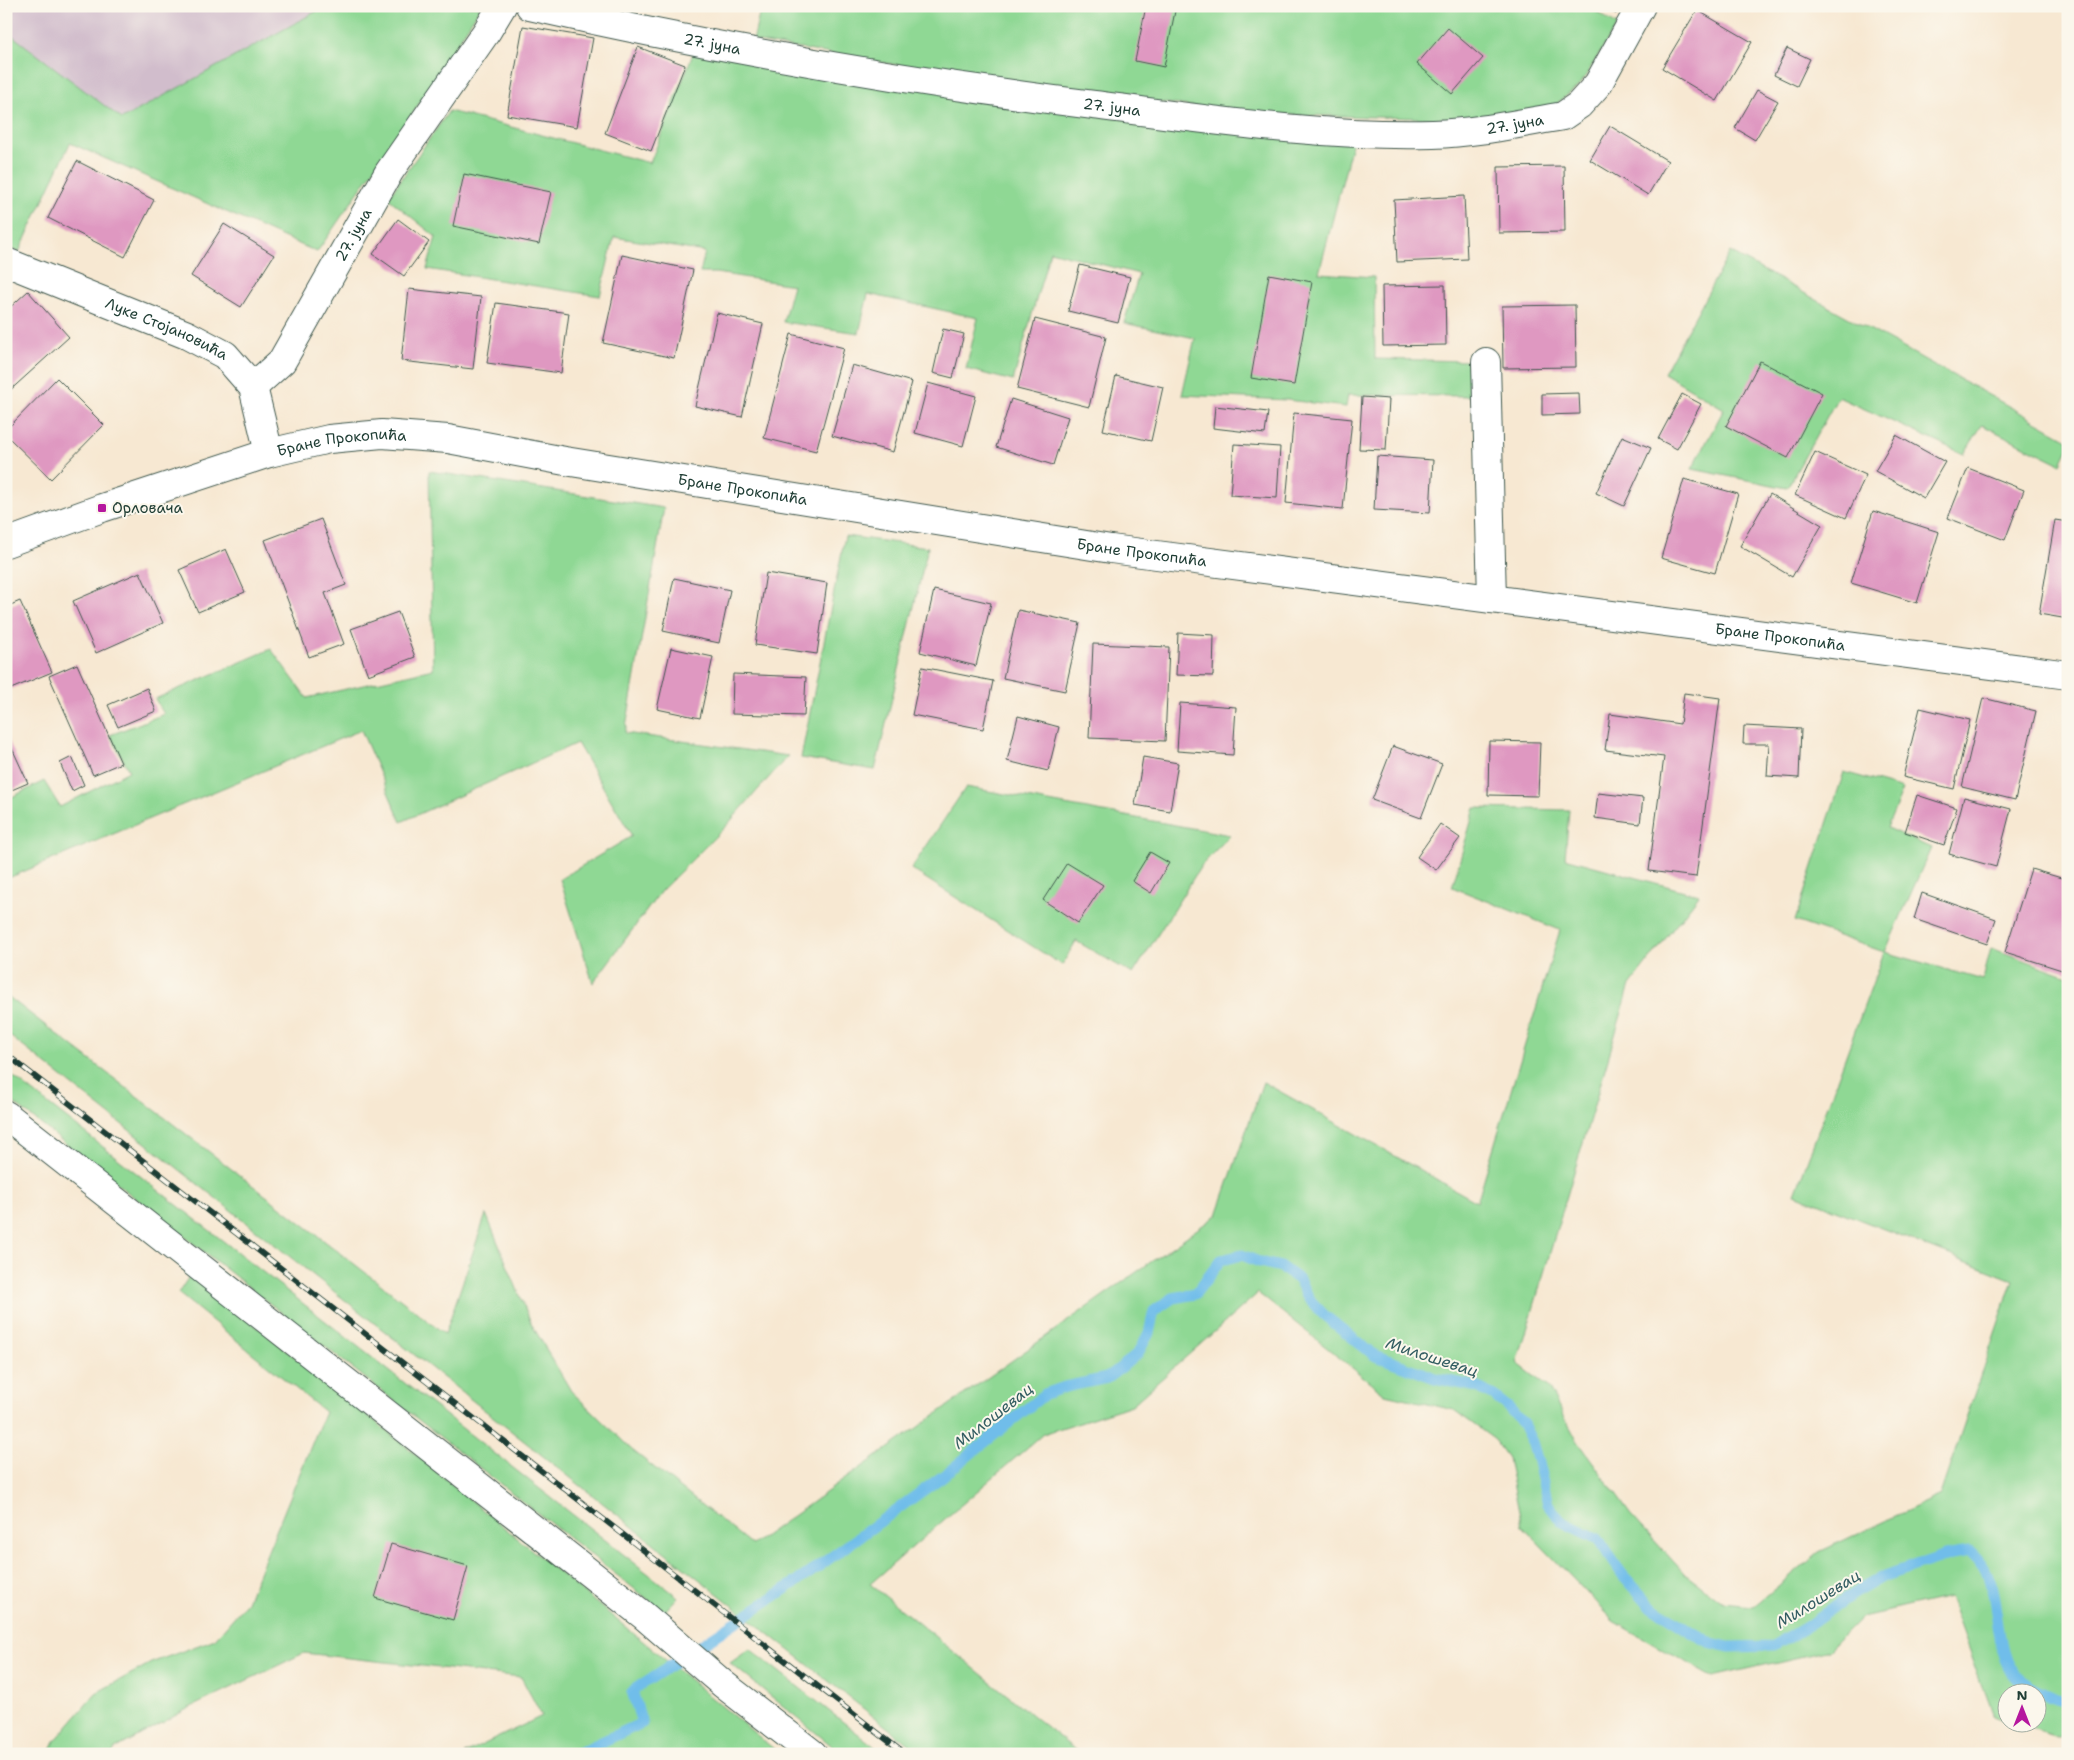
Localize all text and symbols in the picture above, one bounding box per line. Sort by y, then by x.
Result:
street label: 27. јуна [682,29,743,59]
street label: 27. јуна [1082,94,1143,121]
street label: 27. јуна [1485,109,1546,139]
street label: 27. јуна [330,204,377,265]
street label: Луке Стојановића [102,293,232,365]
street label: Бране Прокопића [275,424,408,461]
street label: Бране Прокопића [676,469,810,510]
place label: Орловача [112,498,183,518]
marker: Орловача [96,502,108,514]
street label: Бране Прокопића [1075,534,1209,572]
street label: Бране Прокопића [1714,619,1847,656]
water label: Милошевац [1383,1332,1481,1382]
water label: Милошевац [949,1378,1037,1454]
water label: Милошевац [1772,1565,1864,1633]
north arrow [1996,1682,2046,1732]
text: N [2016,1686,2028,1704]

